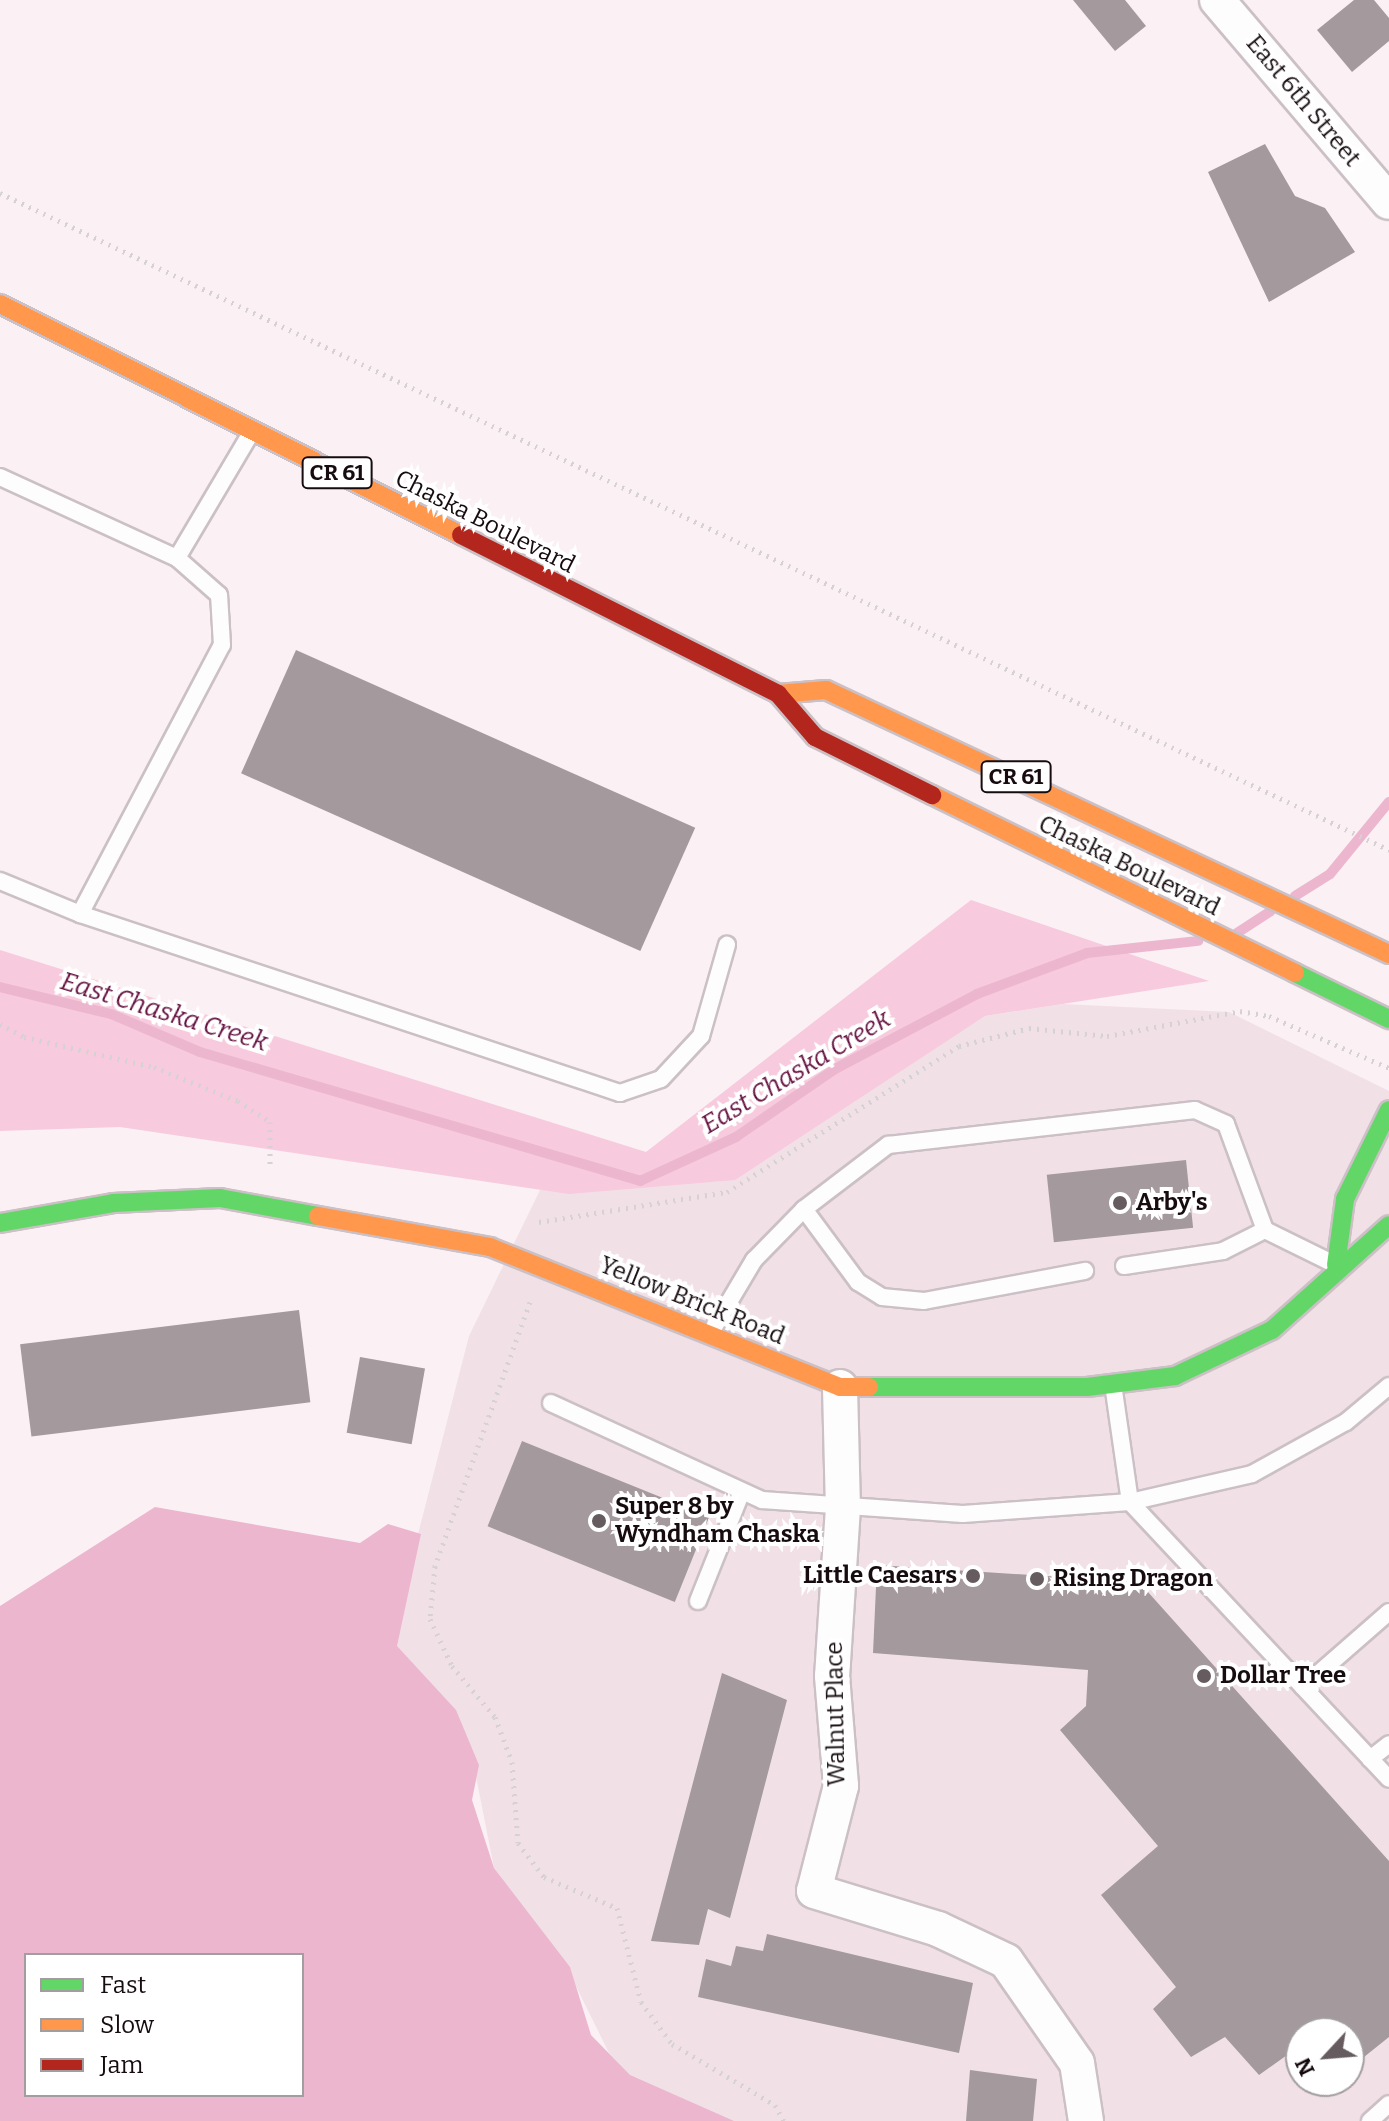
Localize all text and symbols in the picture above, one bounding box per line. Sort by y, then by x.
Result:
street label: East 6th Street [1240,29,1366,173]
road number: CR 61 [301,455,373,491]
street label: Chaska Boulevard [390,464,580,580]
road number: CR 61 [980,759,1052,795]
street label: Chaska Boulevard [1034,810,1224,922]
water label: East Chaska Creek [57,966,271,1058]
water label: East Chaska Creek [696,1003,896,1141]
place label: Arby's [1136,1189,1207,1217]
marker: Arby's [1111,1194,1129,1212]
street label: Yellow Brick Road [595,1251,789,1351]
place label: Super 8 by Wyndham Chaska [615,1493,820,1549]
marker: Super 8 by Wyndham Chaska [590,1512,608,1530]
place label: Little Caesars [803,1562,957,1590]
place label: Rising Dragon [1053,1565,1213,1593]
marker: Little Caesars [964,1567,982,1585]
marker: Rising Dragon [1028,1570,1046,1588]
street label: Walnut Place [820,1641,852,1787]
place label: Dollar Tree [1220,1662,1346,1690]
marker: Dollar Tree [1195,1667,1213,1685]
legend [24,1953,304,2097]
text: Fast [100,1971,146,1999]
text: Slow [100,2011,154,2039]
north arrow [1285,2017,1365,2097]
text: Jam [100,2051,143,2079]
text: N [1289,2053,1321,2080]

